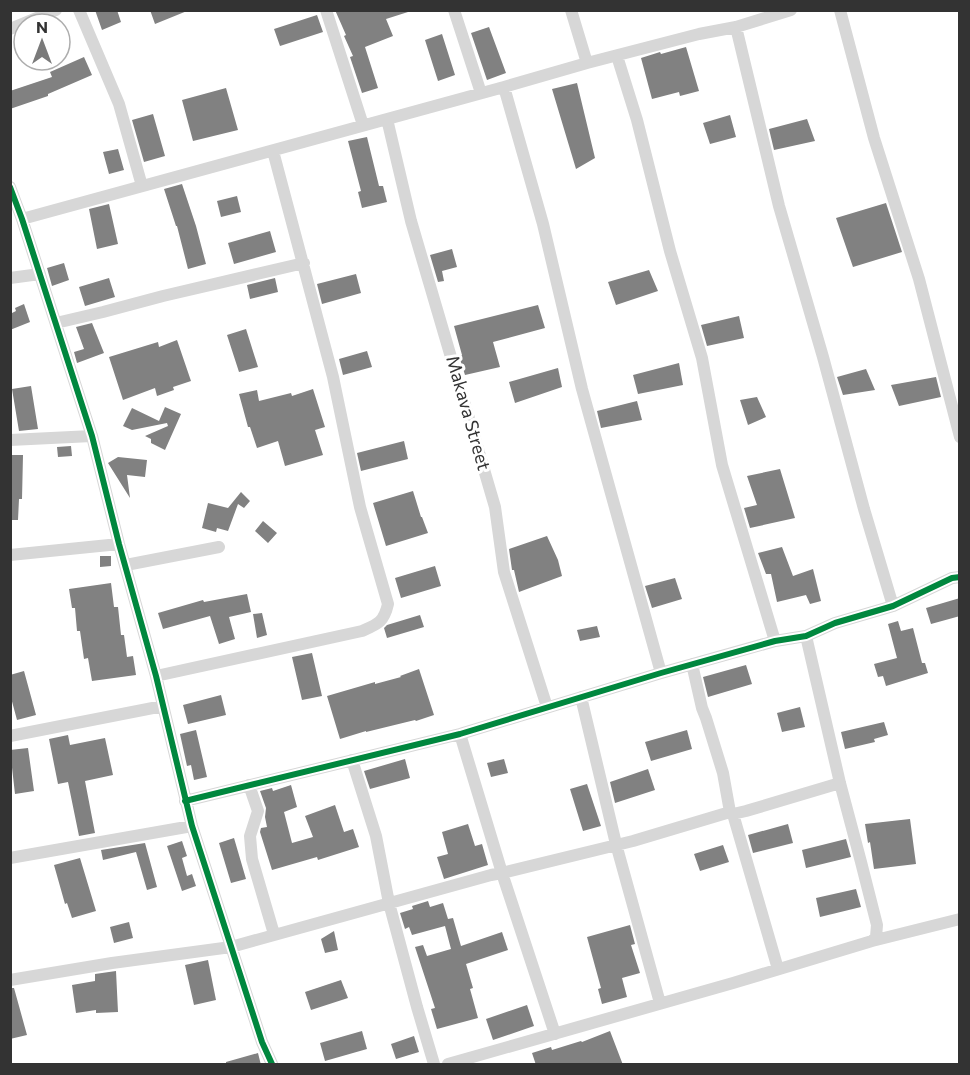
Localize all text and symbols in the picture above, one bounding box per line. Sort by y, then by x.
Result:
north arrow [12,12,72,72]
text: N [36,17,48,36]
street label: Makava Street [442,353,496,473]

